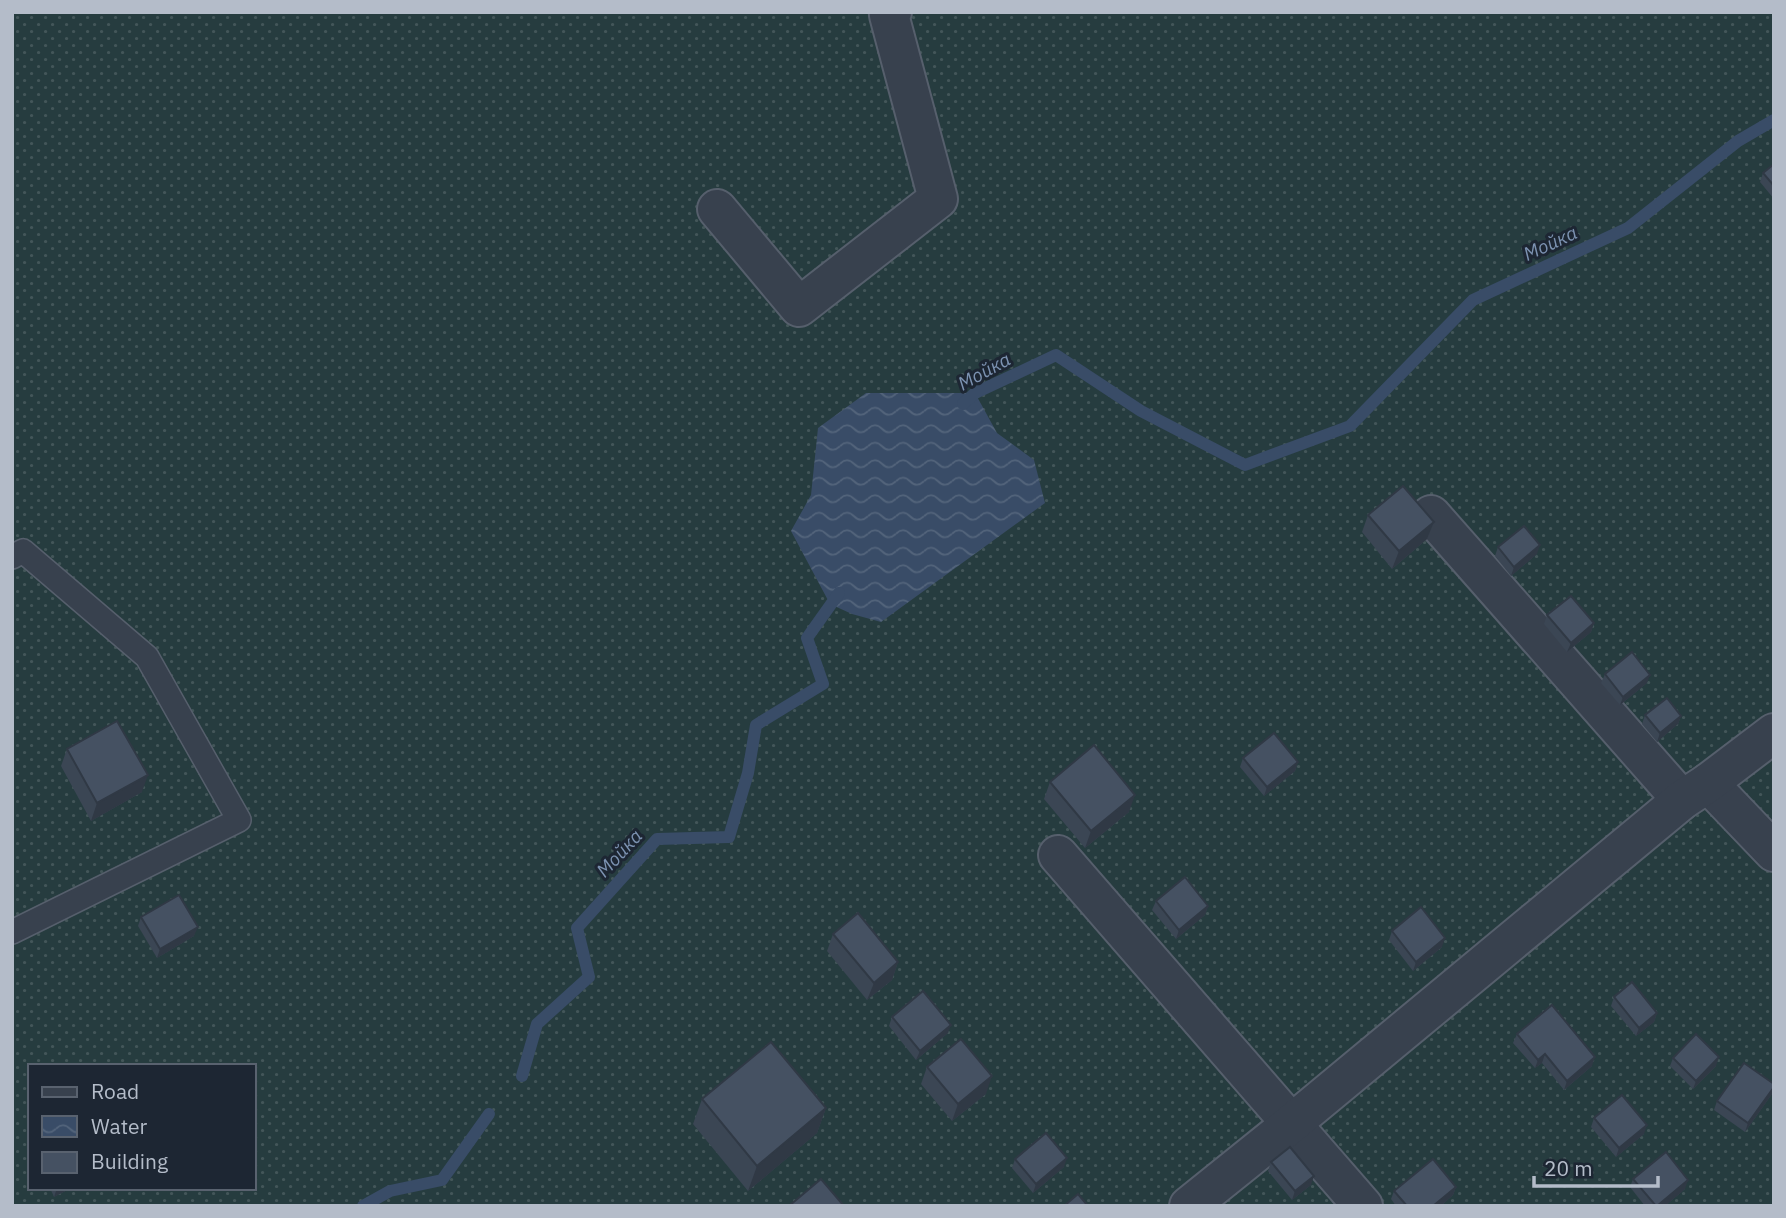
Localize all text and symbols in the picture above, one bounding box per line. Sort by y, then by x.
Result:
water label: Мойка [1519,220,1581,266]
water label: Мойка [953,347,1015,395]
water label: Мойка [591,824,647,882]
legend [28,1064,256,1190]
text: Road [91,1077,139,1105]
text: Water [91,1112,148,1140]
scale bar [1534,1144,1658,1188]
text: Building [91,1147,168,1175]
text: 20 m [1544,1154,1593,1182]

